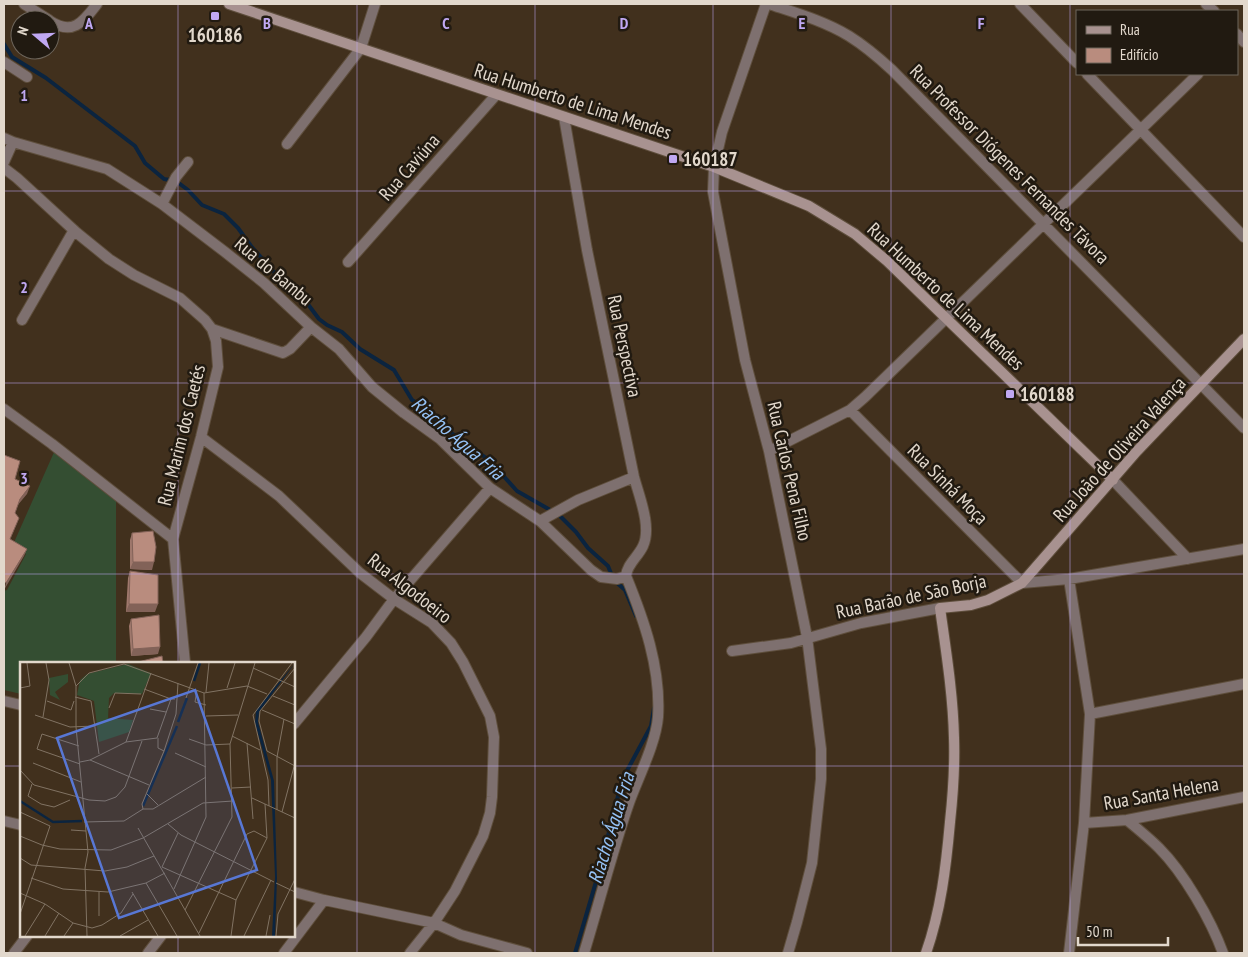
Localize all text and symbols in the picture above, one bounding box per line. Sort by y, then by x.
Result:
north arrow [10,10,60,60]
marker: 160186 [209,10,221,22]
legend [1076,10,1238,75]
text: A [84,13,94,33]
text: B [263,13,271,33]
text: C [442,13,450,33]
text: D [620,13,629,33]
text: E [799,13,806,33]
text: F [978,13,985,33]
text: Rua [1120,20,1140,39]
place label: 160186 [188,23,242,47]
text: N [13,24,32,37]
text: Edifício [1120,45,1158,64]
street label: Rua Humberto de Lima Mendes [471,58,675,144]
street label: Rua Professor Diógenes Fernandes Távora [905,59,1115,269]
text: 1 [20,85,28,105]
street label: Rua Caviúna [373,129,445,205]
place label: 160187 [683,147,738,171]
marker: 160187 [667,153,679,165]
street label: Rua Humberto de Lima Mendes [863,217,1029,375]
street label: Rua do Bambu [230,231,318,311]
text: 2 [20,277,28,297]
street label: Rua Perspectiva [602,293,648,399]
street label: Rua Marim dos Caetés [152,362,210,508]
street label: Rua João de Oliveira Valença [1048,371,1190,527]
place label: 160188 [1020,382,1075,406]
marker: 160188 [1004,388,1016,400]
water label: Riacho Água Fria [406,390,511,486]
street label: Rua Carlos Pena Filho [762,399,818,543]
street label: Rua Sinhá Moça [903,439,993,529]
text: 3 [20,468,28,488]
street label: Rua Algodoeiro [363,548,457,628]
street label: Rua Barão de São Borja [834,568,988,624]
inset map [20,662,295,937]
water label: Riacho Água Fria [582,768,641,887]
street label: Rua Santa Helena [1102,771,1220,815]
scale bar [1078,914,1168,946]
text: 50 m [1086,922,1112,941]

